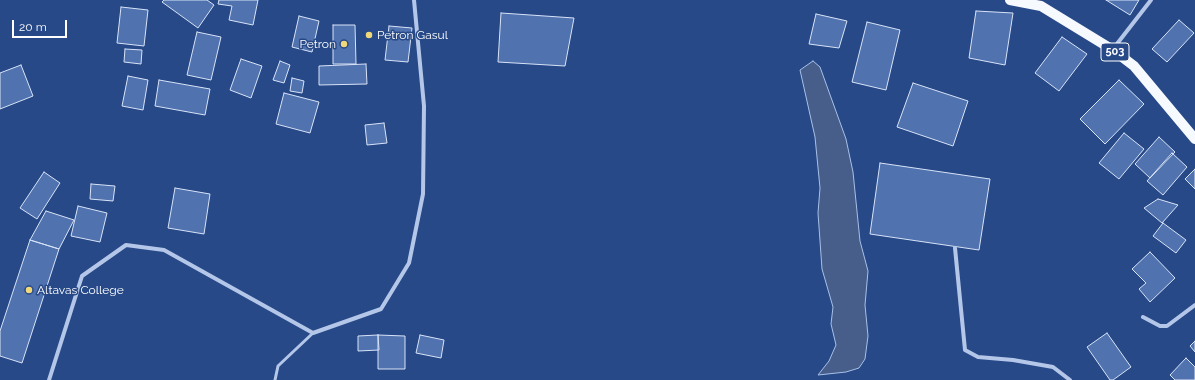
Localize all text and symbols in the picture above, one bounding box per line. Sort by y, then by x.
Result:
scale bar [14,12,69,38]
text: 20 m [19,20,47,34]
place label: Petron Gasul [377,28,448,42]
marker: Petron Gasul [364,30,374,40]
place label: Petron [299,37,336,51]
marker: Petron [339,39,349,49]
road number: 503 [1101,43,1129,61]
place label: Altavas College [37,283,124,297]
marker: Altavas College [24,285,34,295]

